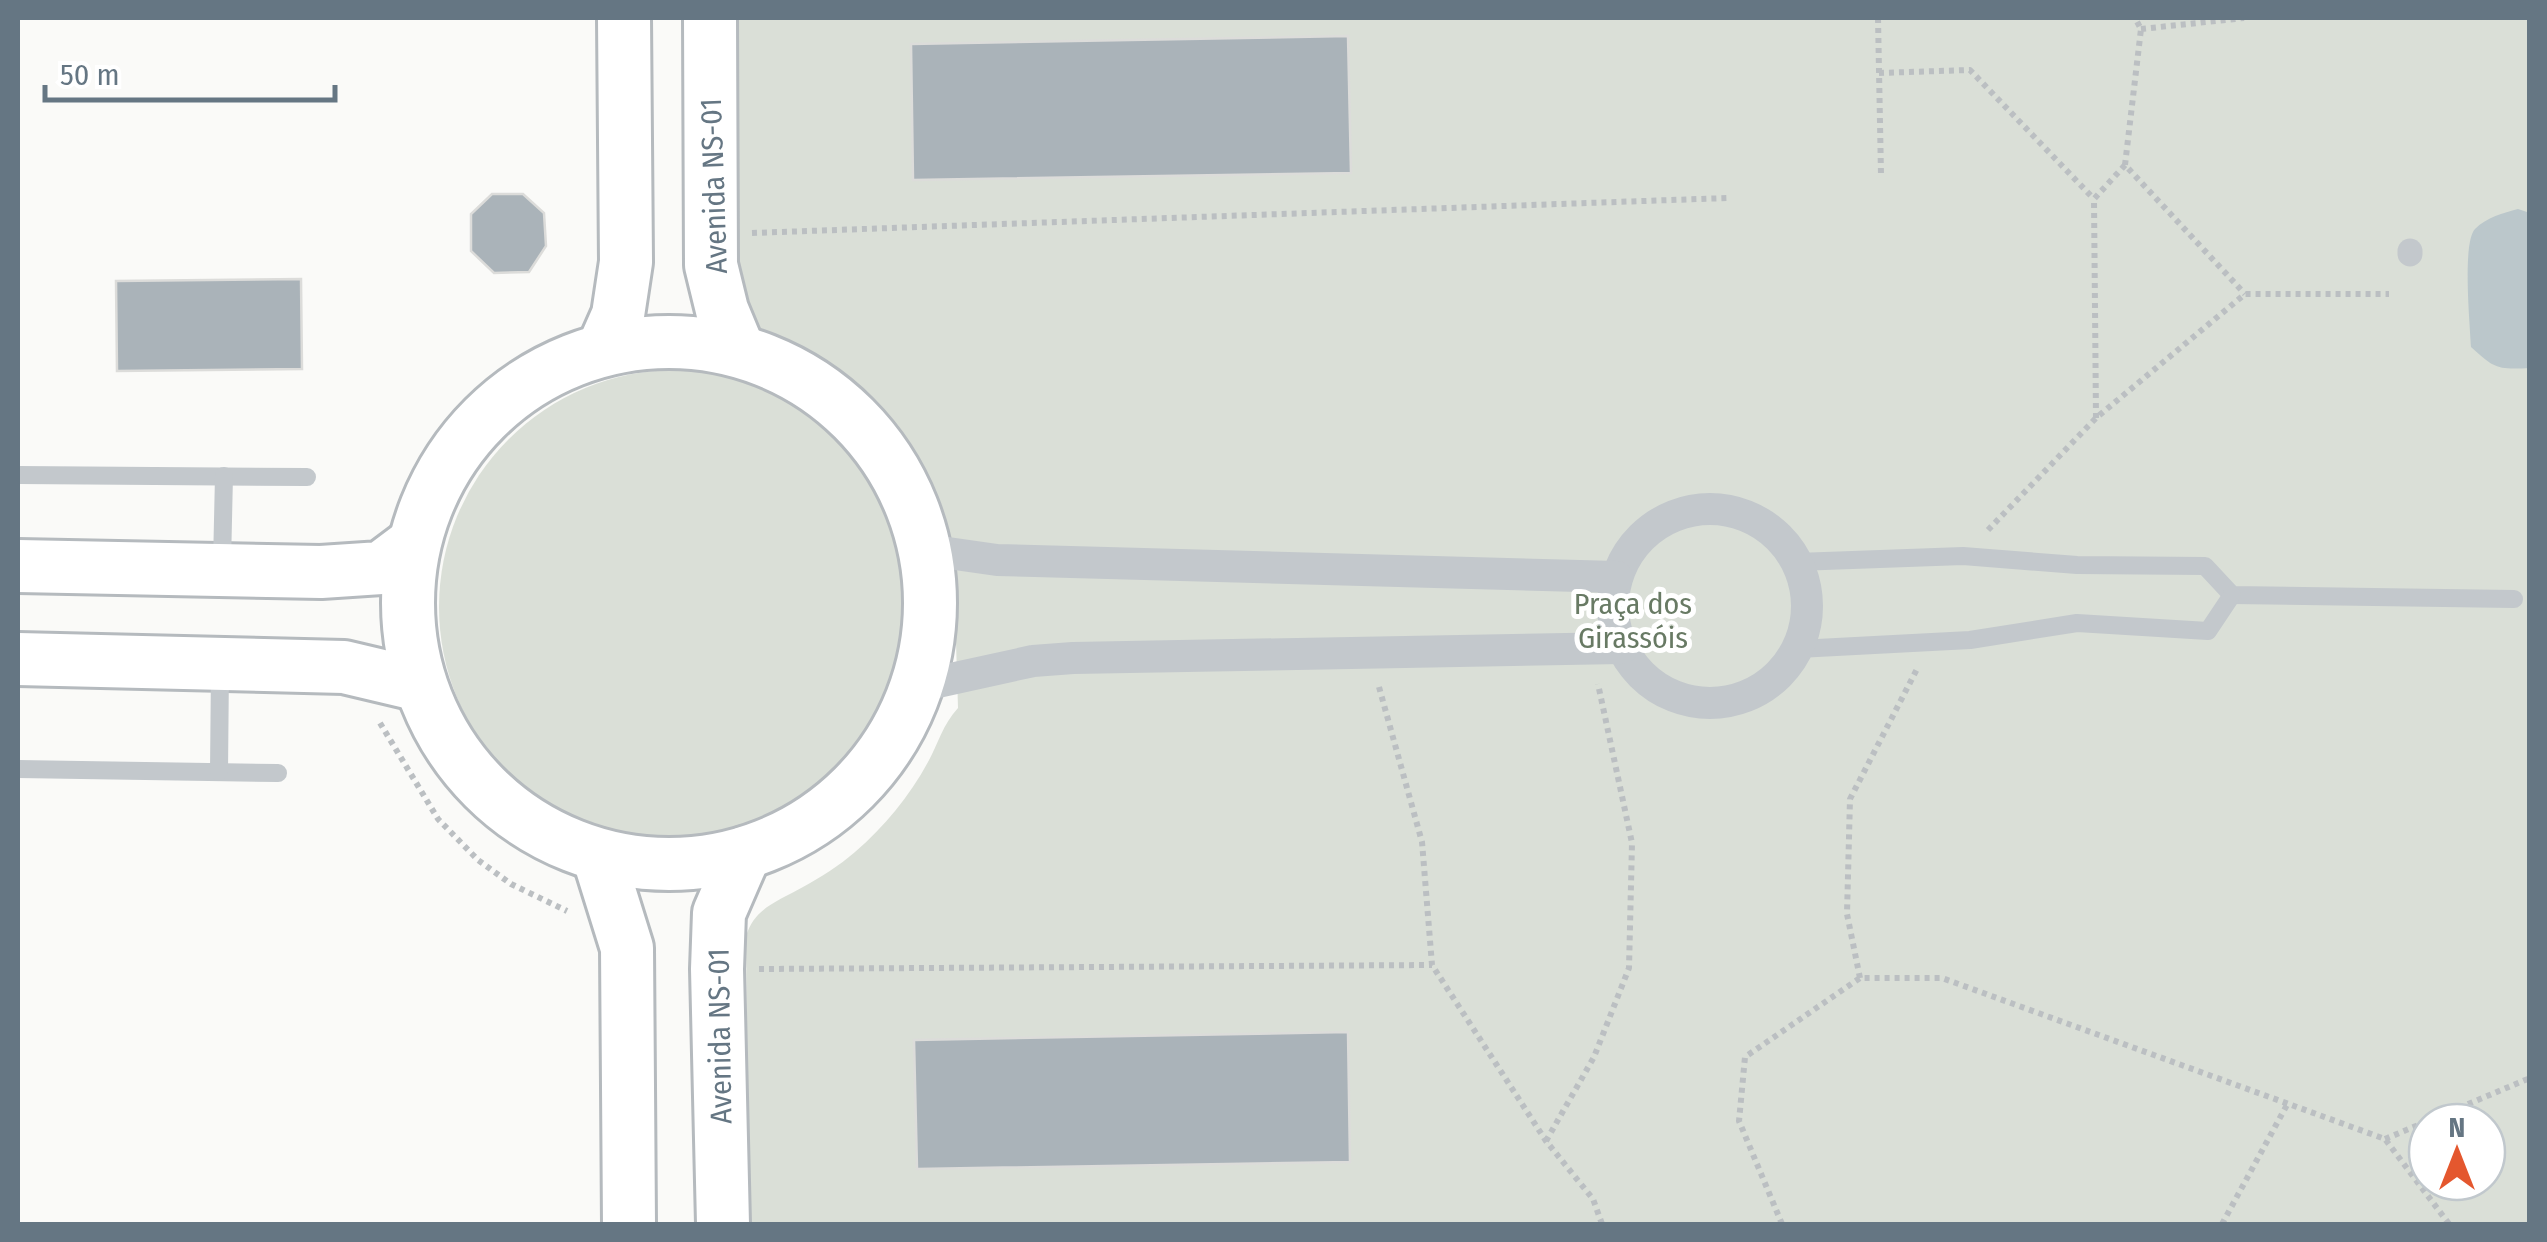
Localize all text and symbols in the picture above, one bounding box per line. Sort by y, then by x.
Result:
scale bar [45,40,335,102]
text: 50 m [60,57,120,93]
street label: Avenida NS-01 [693,98,735,274]
park label: Praça dos Girassóis [1574,586,1692,656]
street label: Avenida NS-01 [700,948,740,1124]
north arrow [2407,1102,2507,1202]
text: N [2449,1111,2465,1144]

